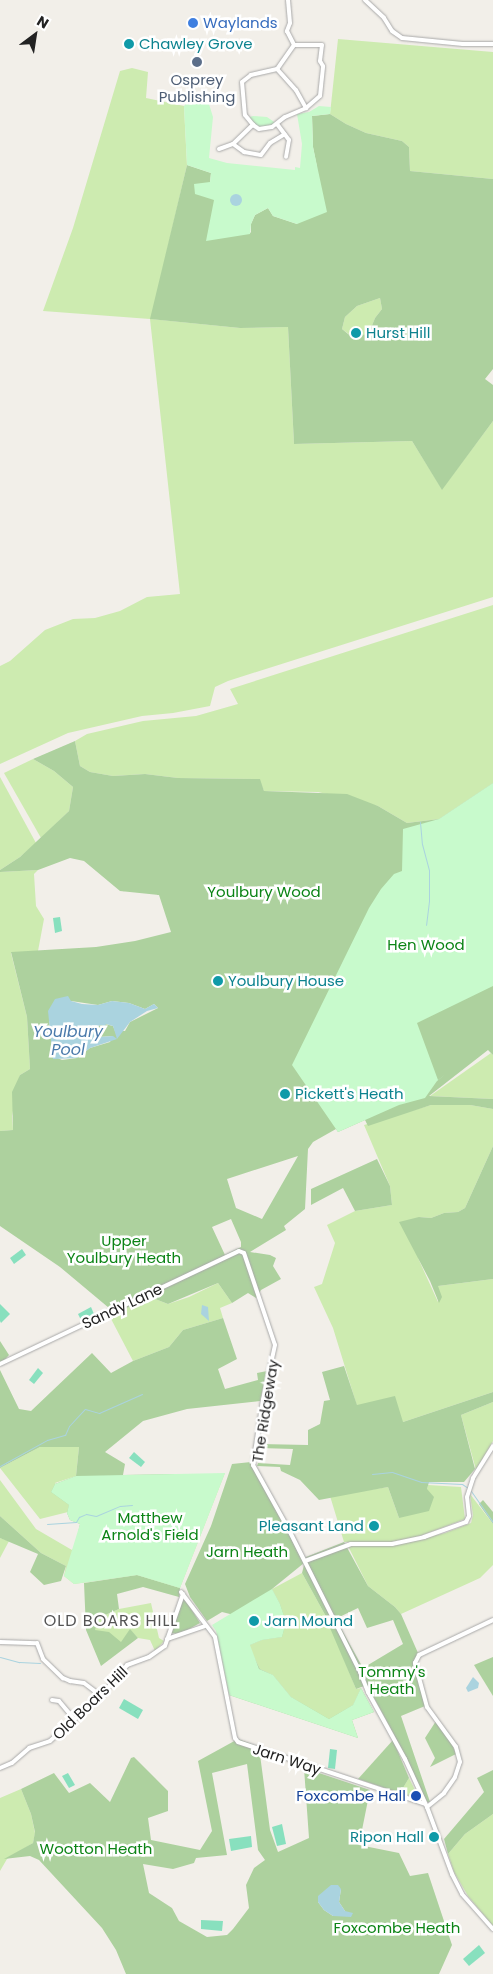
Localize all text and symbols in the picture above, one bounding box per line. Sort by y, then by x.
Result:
north arrow [10,10,60,60]
text: N [33,11,52,33]
place label: Waylands [203,14,278,32]
marker: Waylands [187,17,199,29]
place label: Chawley Grove [139,35,253,53]
marker: Chawley Grove [123,38,135,50]
marker: Osprey Publishing [191,56,203,68]
place label: Osprey Publishing [159,70,235,105]
place label: Hurst Hill [366,324,430,342]
marker: Hurst Hill [350,327,362,339]
park label: Youlbury Wood [207,883,321,901]
park label: Hen Wood [387,936,465,954]
place label: Youlbury House [228,972,344,990]
marker: Youlbury House [212,975,224,987]
water label: Youlbury Pool [33,1022,103,1060]
place label: Pickett's Heath [295,1085,404,1103]
marker: Pickett's Heath [279,1088,291,1100]
park label: Upper Youlbury Heath [67,1231,181,1266]
street label: Sandy Lane [79,1280,165,1332]
street label: The Ridgeway [248,1358,282,1464]
park label: Matthew Arnold's Field [101,1508,199,1543]
place label: Pleasant Land [259,1517,364,1535]
marker: Pleasant Land [368,1520,380,1532]
park label: Jarn Heath [206,1543,288,1561]
district label: OLD BOARS HILL [42,1611,180,1631]
place label: Jarn Mound [264,1612,353,1630]
marker: Jarn Mound [248,1615,260,1627]
park label: Tommy's Heath [358,1662,426,1697]
street label: Old Boars Hill [49,1663,131,1743]
street label: Jarn Way [251,1740,323,1778]
place label: Foxcombe Hall [296,1787,406,1805]
marker: Foxcombe Hall [410,1790,422,1802]
place label: Ripon Hall [350,1828,424,1846]
marker: Ripon Hall [428,1831,440,1843]
park label: Wootton Heath [40,1840,152,1858]
park label: Foxcombe Heath [334,1919,460,1937]

